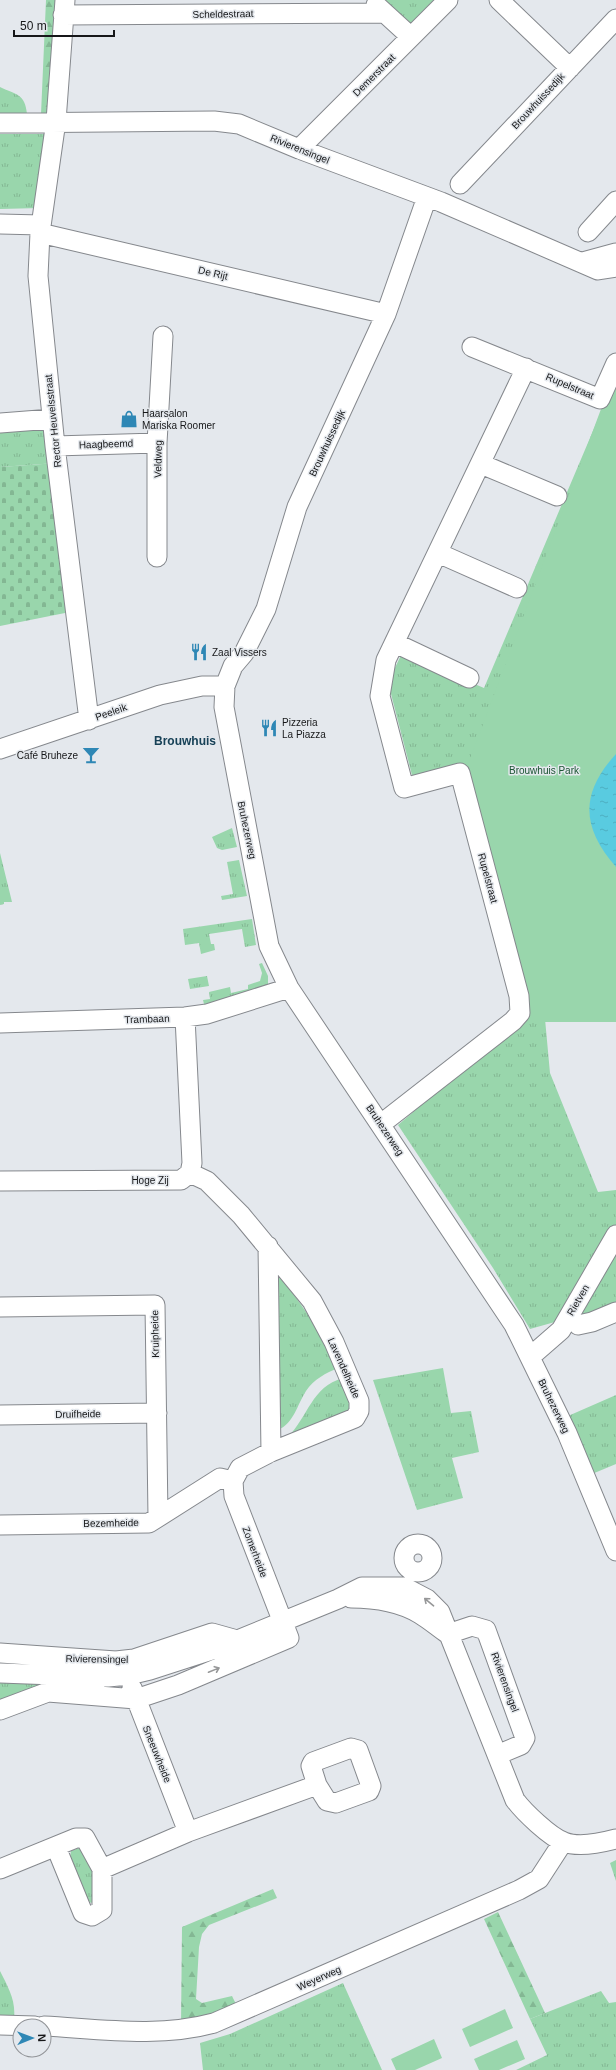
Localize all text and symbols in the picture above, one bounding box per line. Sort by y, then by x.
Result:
street label: Scheldestraat [192,8,254,20]
scale bar [14,12,114,38]
text: 50 m [20,19,47,33]
street label: Demerstraat [351,52,397,98]
street label: Brouwhuissedijk [509,70,567,131]
street label: Rivierensingel [269,132,331,166]
street label: De Rijt [197,264,229,282]
street label: Rupelstraat [544,371,596,401]
street label: Rector Heuvelsstraat [43,374,63,468]
street label: Brouwhuissedijk [307,407,348,478]
place label: Haarsalon Mariska Roomer [142,408,216,431]
shop icon: Haarsalon Mariska Roomer [119,409,139,429]
street label: Haagbeemd [79,438,133,450]
street label: Veldweg [152,440,164,478]
restaurant icon: Zaal Vissers [189,642,209,662]
place label: Zaal Vissers [212,647,267,658]
street label: Peeleik [94,701,129,723]
place label: Pizzeria La Piazza [282,717,326,740]
restaurant icon: Pizzeria La Piazza [259,718,279,738]
district label: Brouwhuis [154,734,216,748]
bar icon: Café Bruheze [81,745,101,765]
place label: Café Bruheze [17,750,78,761]
park label: Brouwhuis Park [509,765,580,776]
street label: Bruhezerweg [235,800,259,860]
street label: Rupelstraat [476,852,500,904]
street label: Trambaan [124,1013,170,1025]
street label: Bruhezerweg [364,1103,406,1157]
street label: Hoge Zij [131,1175,169,1186]
street label: Rietven [565,1283,591,1317]
street label: Kruipheide [149,1310,161,1358]
street label: Lavendelheide [326,1336,362,1400]
street label: Bruhezerweg [536,1377,572,1435]
street label: Druifheide [55,1408,101,1420]
street label: Bezemheide [83,1517,139,1529]
street label: Zomerheide [240,1525,270,1579]
one-way arrow [424,1597,434,1606]
street label: Rivierensingel [489,1651,521,1713]
street label: Rivierensingel [66,1653,128,1665]
one-way arrow [207,1666,219,1673]
street label: Sneeuwheide [141,1724,174,1785]
street label: Weyerweg [295,1963,343,1993]
north arrow [12,2018,52,2058]
text: N [36,2034,48,2042]

